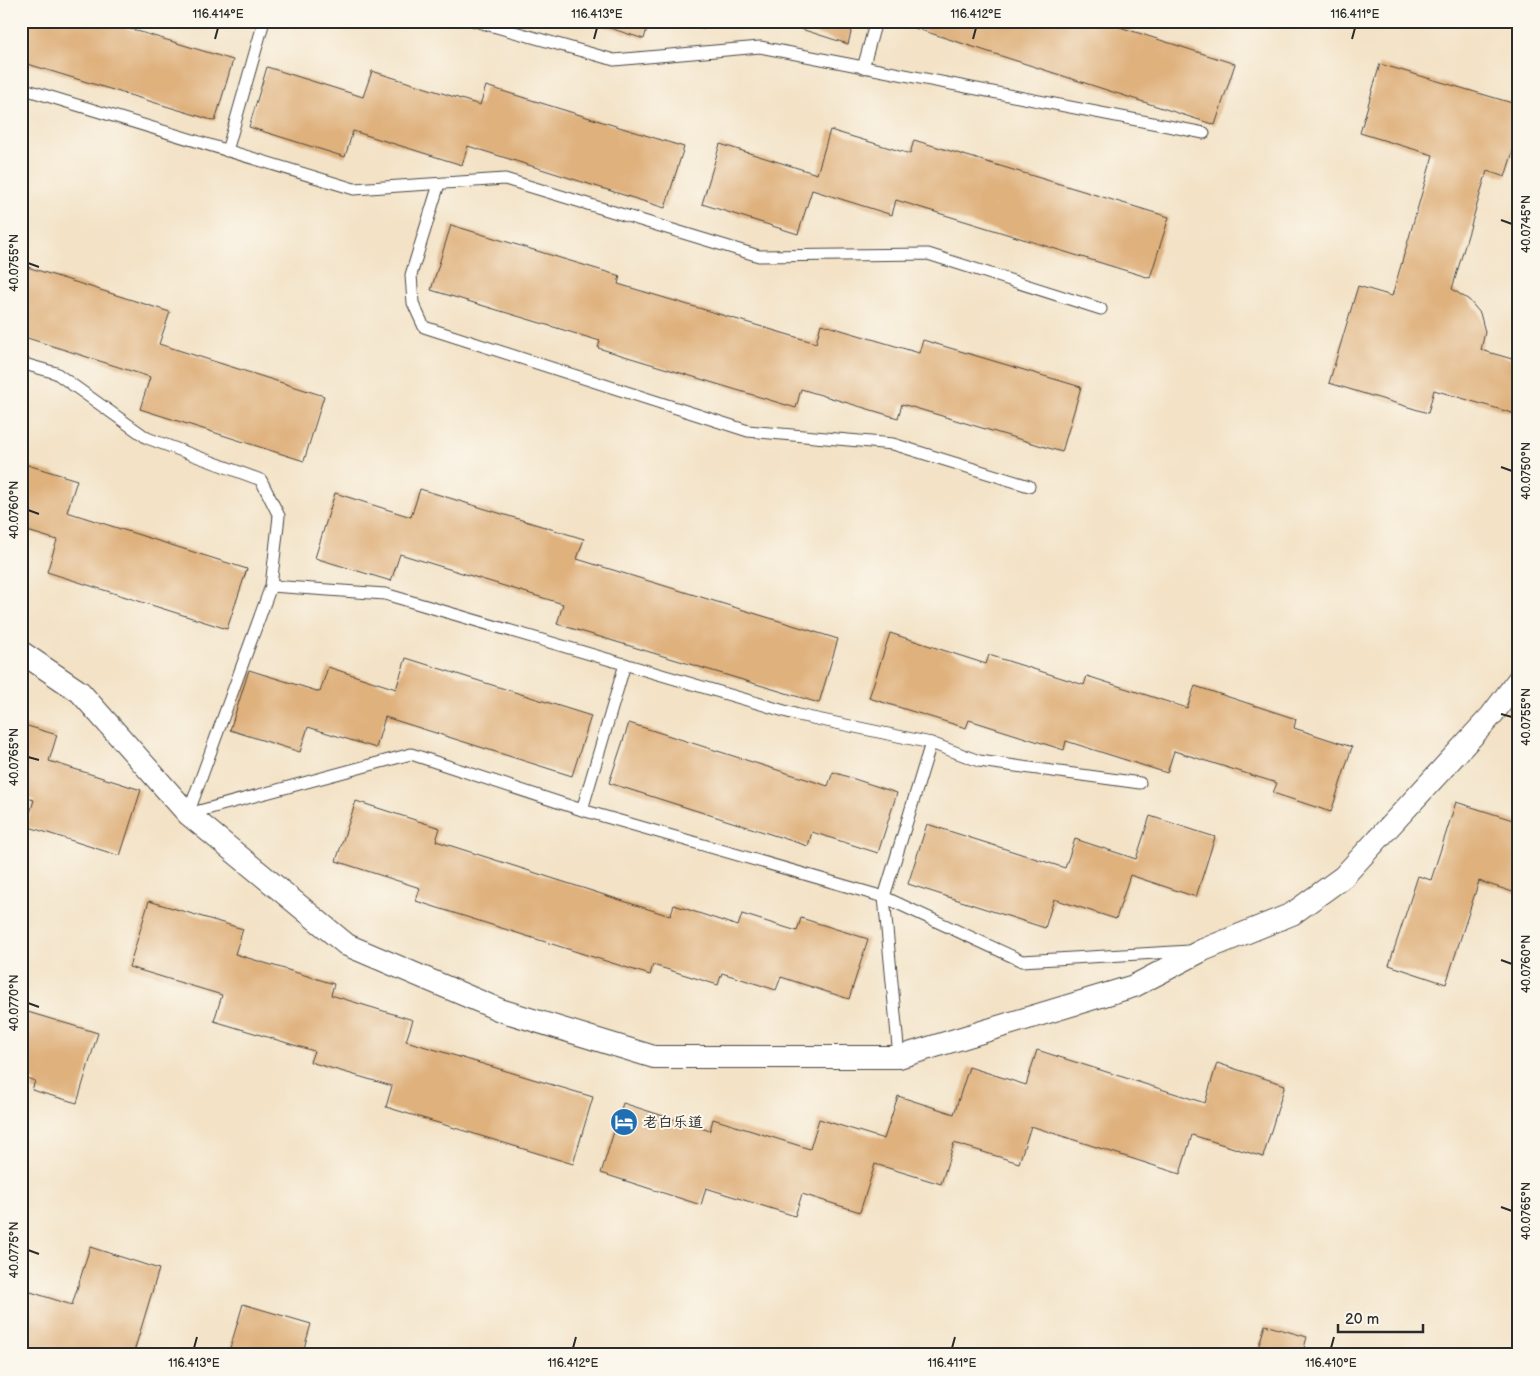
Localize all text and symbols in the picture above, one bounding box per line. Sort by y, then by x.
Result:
text: 116.414°E [192,7,244,22]
text: 116.413°E [571,7,623,22]
text: 116.412°E [950,7,1002,22]
text: 116.411°E [1330,7,1380,22]
text: 40.0745°N [1519,195,1534,253]
text: 40.0755°N [7,234,22,292]
text: 40.0750°N [1519,442,1534,500]
text: 40.0760°N [7,481,22,539]
text: 40.0755°N [1519,688,1534,746]
text: 40.0765°N [7,728,22,786]
text: 40.0760°N [1519,935,1534,993]
text: 40.0770°N [7,974,22,1032]
hotel icon: 老白乐道 [609,1107,639,1137]
place label: 老白乐道 [643,1113,703,1132]
text: 40.0765°N [1519,1182,1534,1240]
text: 40.0775°N [7,1222,22,1278]
scale bar [1338,1301,1422,1333]
text: 20 m [1345,1310,1379,1329]
text: 116.413°E [168,1356,220,1371]
text: 116.412°E [547,1356,599,1371]
text: 116.411°E [927,1356,977,1371]
text: 116.410°E [1305,1356,1357,1371]

